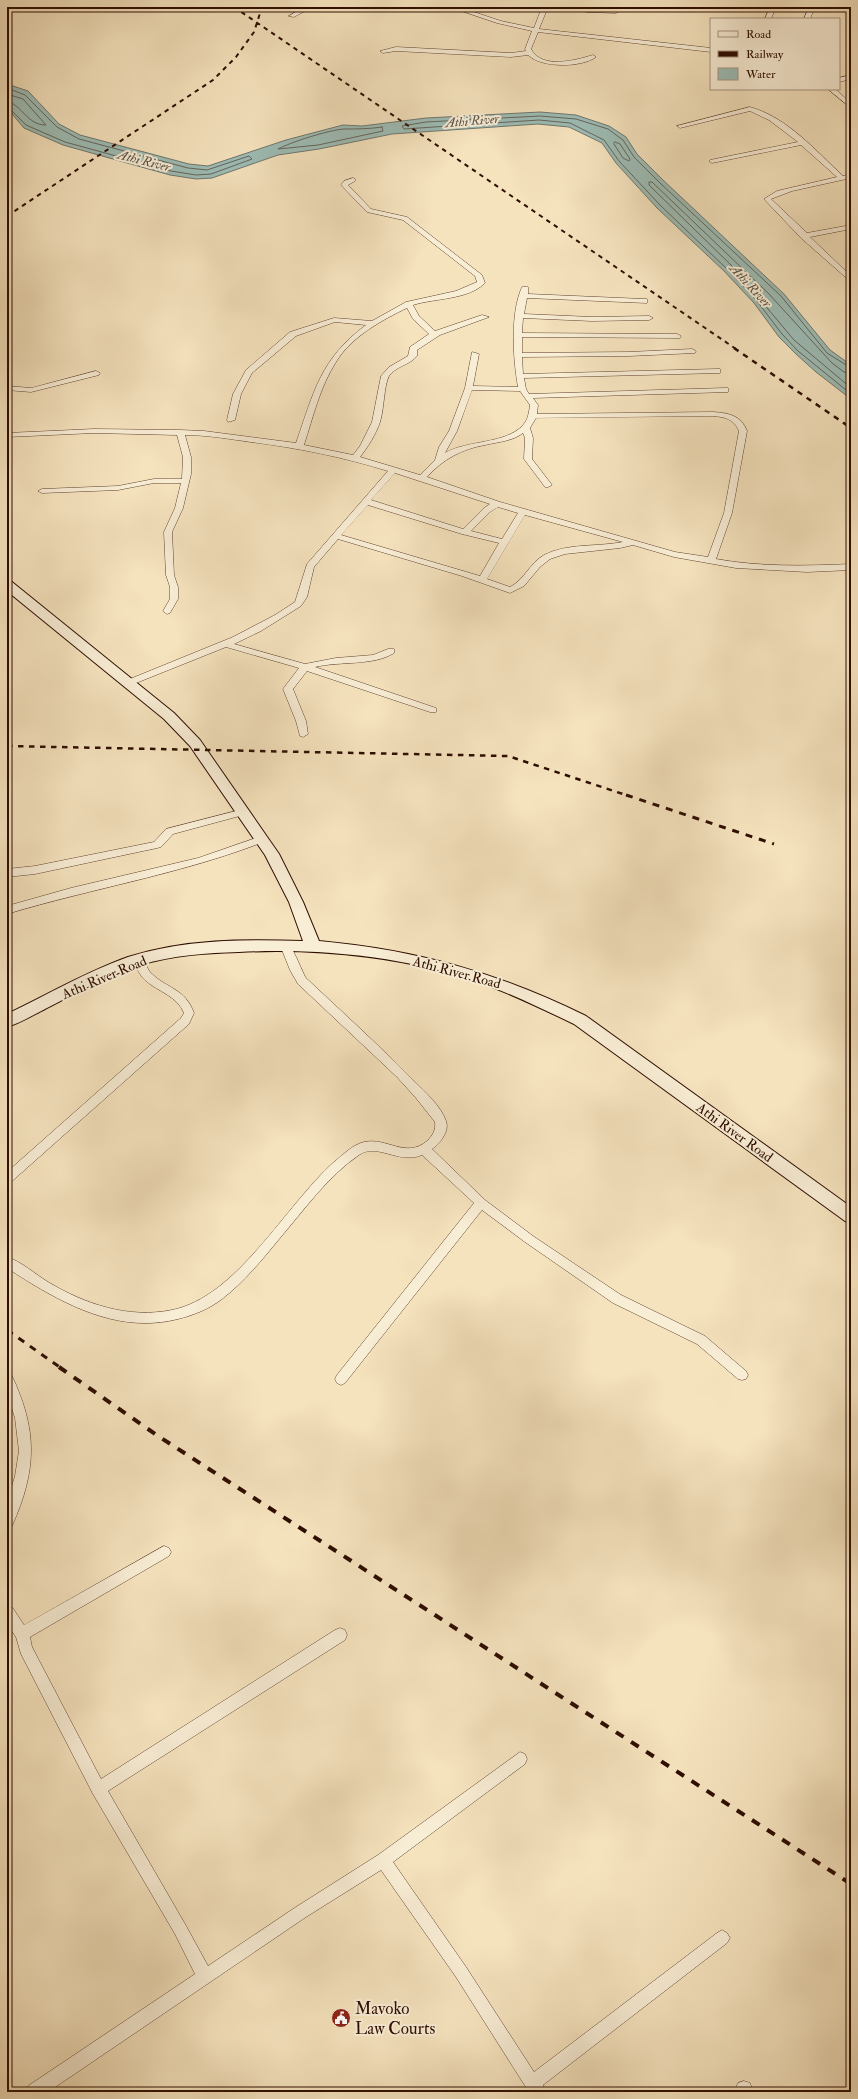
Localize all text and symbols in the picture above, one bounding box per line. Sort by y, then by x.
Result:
legend [710,18,840,90]
text: Road [746,27,771,42]
text: Railway [746,47,784,62]
text: Water [745,67,776,82]
water label: Athi River [442,111,501,131]
water label: Athi River [114,146,173,176]
water label: Athi River [725,259,775,312]
street label: Athi River Road [58,952,149,1003]
street label: Athi River Road [410,952,503,992]
street label: Athi River Road [692,1098,776,1166]
place label: Mavoko Law Courts [355,1998,435,2039]
public building icon: Mavoko Law Courts [330,2007,352,2029]

